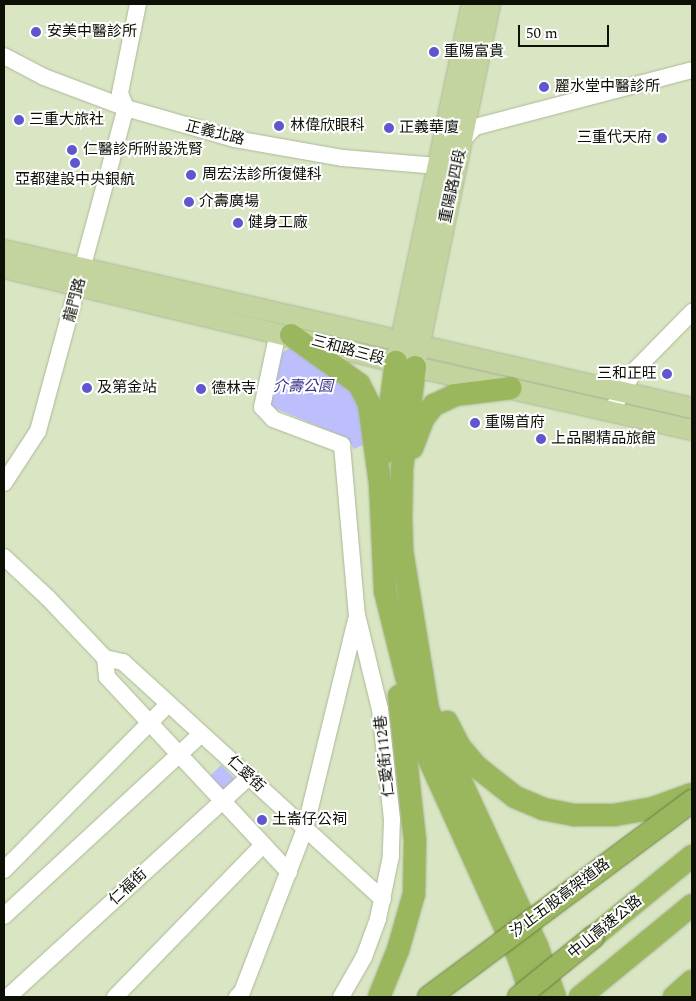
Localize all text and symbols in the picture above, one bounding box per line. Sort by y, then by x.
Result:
scale bar [521,15,612,47]
text: 50 m [526,22,558,45]
place label: 安美中醫診所 [47,23,137,41]
marker: 安美中醫診所 [29,25,43,39]
place label: 重陽富貴 [444,43,504,61]
marker: 重陽富貴 [428,46,440,58]
place label: 麗水堂中醫診所 [555,78,660,96]
marker: 麗水堂中醫診所 [537,80,551,94]
place label: 三重大旅社 [29,111,104,129]
marker: 三重大旅社 [13,114,25,126]
street label: 正義北路 [184,117,246,149]
place label: 林偉欣眼科 [290,117,365,135]
marker: 林偉欣眼科 [272,119,286,133]
place label: 正義華廈 [399,119,459,137]
marker: 正義華廈 [383,122,395,134]
place label: 三重代天府 [577,129,652,147]
marker: 三重代天府 [656,132,668,144]
place label: 仁醫診所附設洗腎 [83,141,203,159]
marker: 仁醫診所附設洗腎 [65,143,79,157]
street label: 重陽路四段 [436,147,470,225]
marker: 亞都建設中央銀航 [69,157,81,169]
place label: 周宏法診所復健科 [202,166,322,184]
marker: 周宏法診所復健科 [184,168,198,182]
place label: 亞都建設中央銀航 [15,171,135,189]
place label: 介壽廣場 [199,193,259,211]
marker: 介壽廣場 [183,196,195,208]
place label: 健身工廠 [248,214,308,232]
marker: 健身工廠 [232,217,244,229]
street label: 龍門路 [60,276,90,324]
street label: 三和路三段 [309,332,387,368]
place label: 三和正旺 [597,365,657,383]
marker: 三和正旺 [661,368,673,380]
park label: 介壽公園 [273,378,333,396]
place label: 及第金站 [97,379,157,397]
place label: 德林寺 [211,380,256,398]
marker: 及第金站 [81,382,93,394]
marker: 德林寺 [195,383,207,395]
place label: 重陽首府 [485,414,545,432]
marker: 重陽首府 [469,417,481,429]
place label: 上品閣精品旅館 [551,430,656,448]
marker: 上品閣精品旅館 [535,433,547,445]
street label: 仁愛街112巷 [372,714,398,798]
street label: 仁愛街 [223,752,269,796]
place label: 土崙仔公祠 [272,811,347,829]
marker: 土崙仔公祠 [256,814,268,826]
street label: 汐止五股高架道路 [507,855,613,941]
street label: 仁福街 [105,865,151,909]
street label: 中山高速公路 [564,892,646,962]

